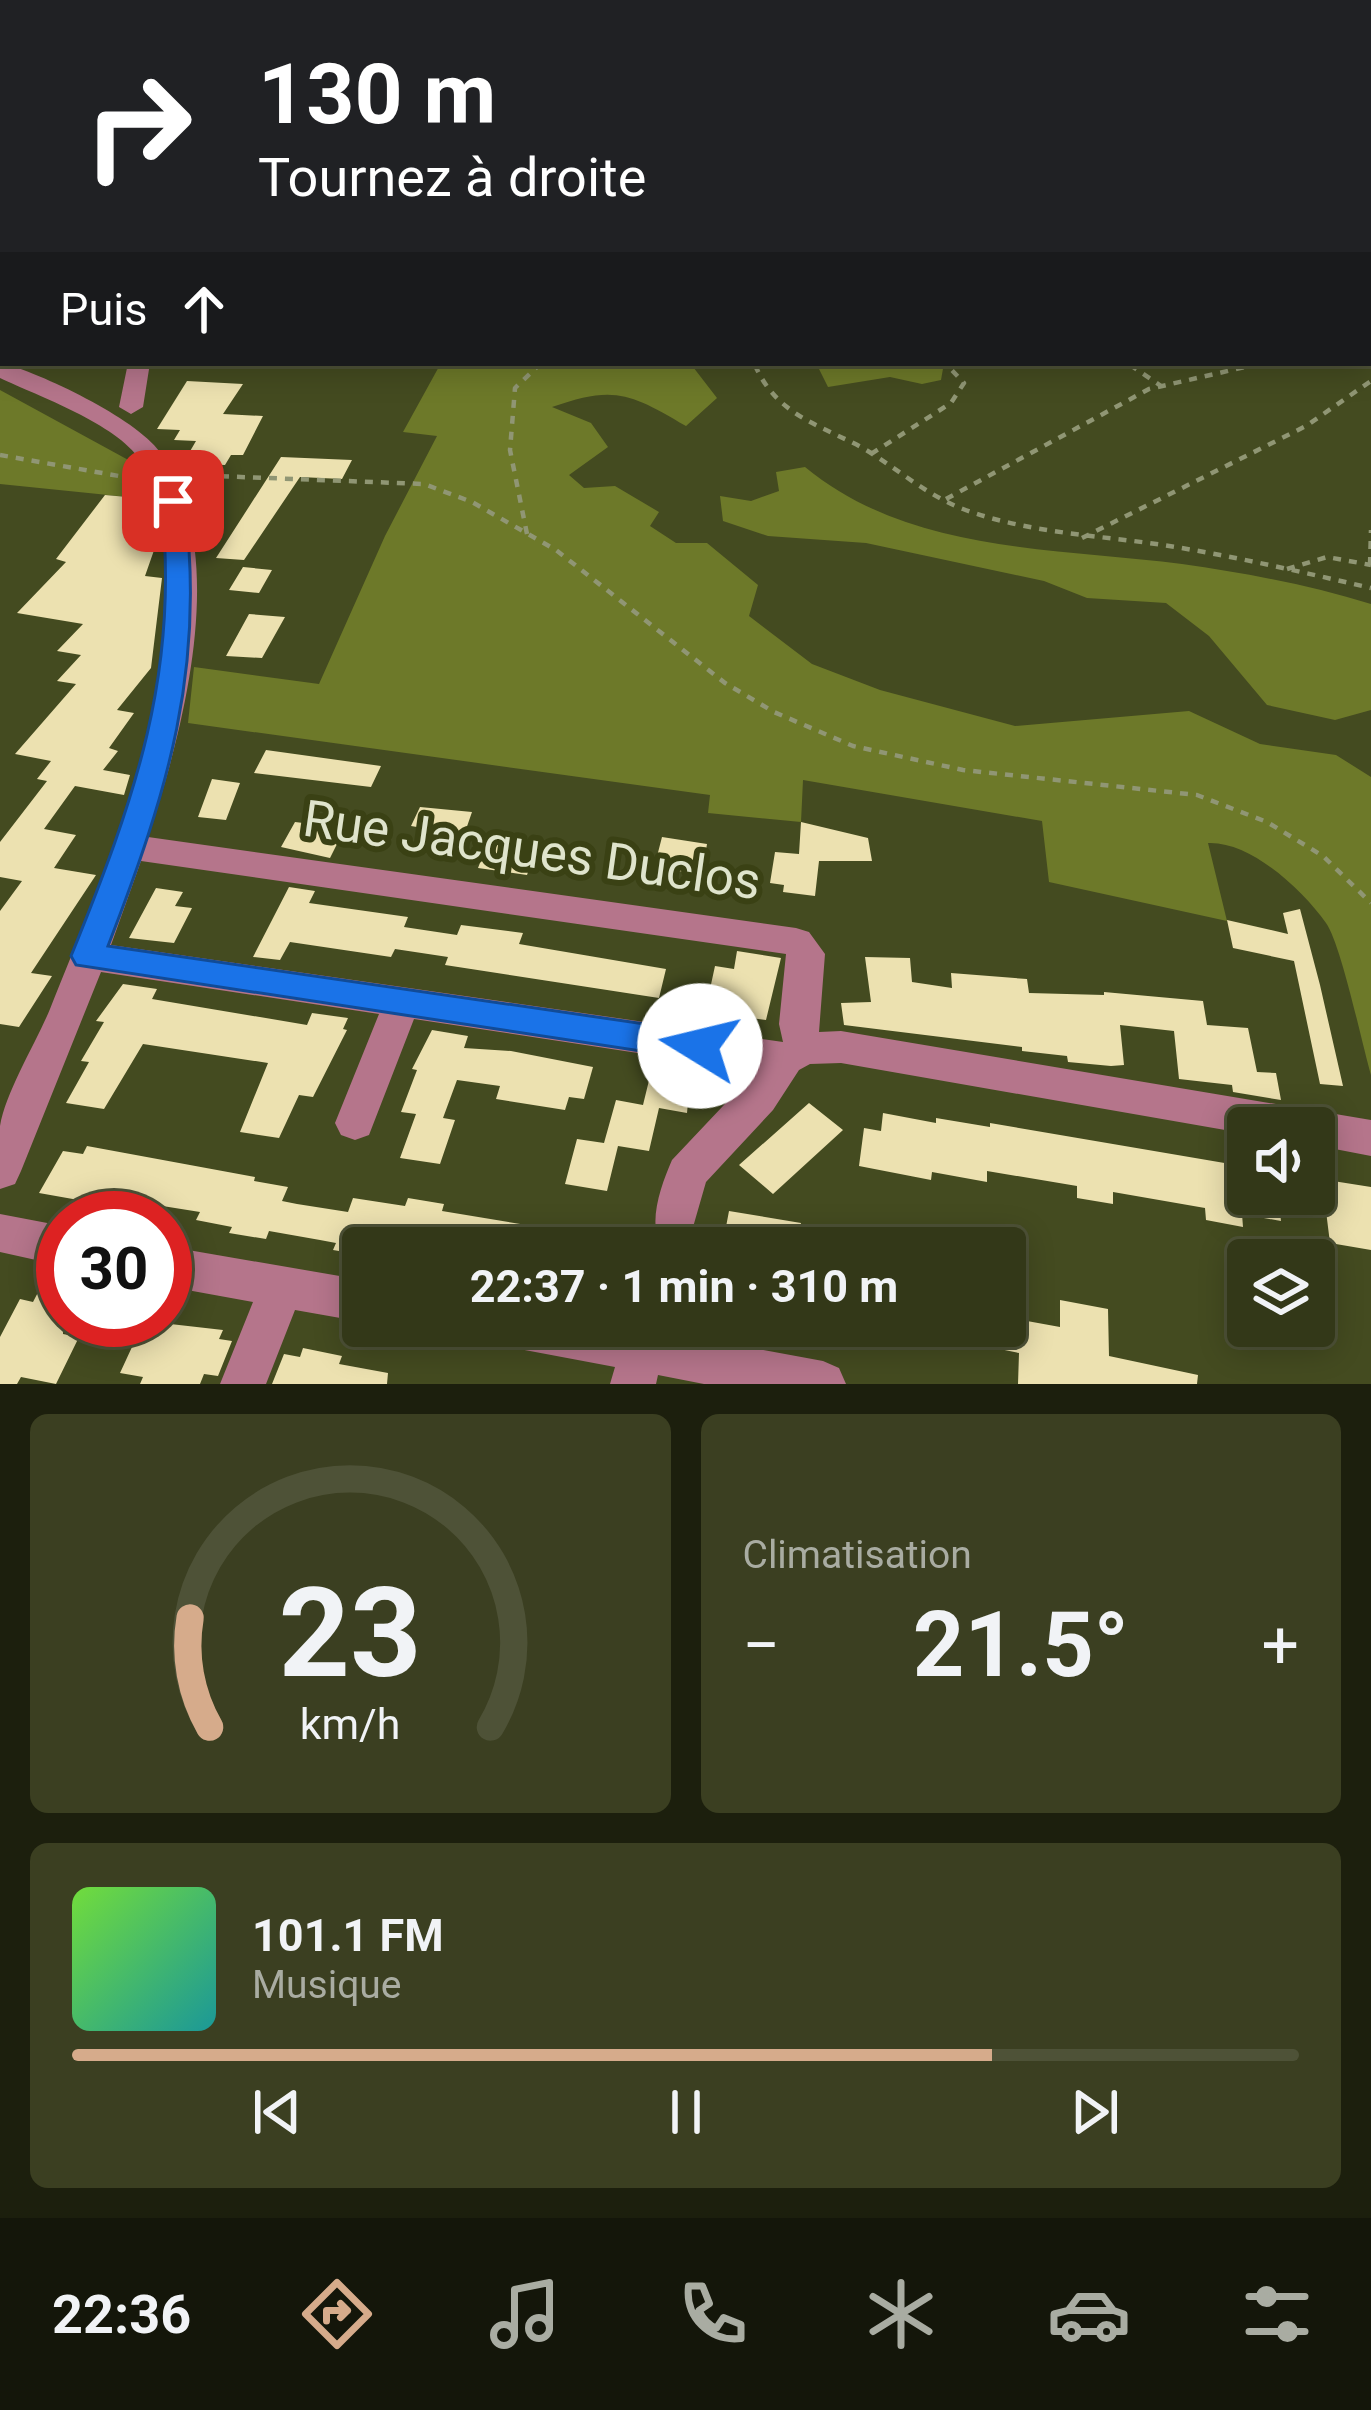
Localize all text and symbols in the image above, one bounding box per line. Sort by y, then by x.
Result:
text: 130 m [258,45,496,144]
icon: right [60,48,216,204]
text: Tournez à droite [258,146,646,209]
icon: ahead [171,276,237,342]
text: Puis [60,283,147,336]
pin [122,450,224,552]
icon: arrive [140,468,206,534]
street label: Rue Jacques Duclos [300,789,764,911]
position arrow [637,983,763,1109]
map controls [1227,1107,1335,1347]
button: sound [1227,1107,1335,1215]
speed limit sign: 30 [36,1191,192,1347]
button: layers [1227,1239,1335,1347]
text: 22:37 · 1 min · 310 m [470,1260,898,1313]
text: Climatisation [743,1532,972,1578]
text: 23 [279,1560,422,1706]
text: 21.5° [913,1593,1129,1698]
text: − [743,1607,780,1684]
text: + [1262,1607,1299,1684]
text: km/h [300,1698,401,1748]
text: 101.1 FM [252,1909,444,1962]
text: Musique [252,1962,402,2008]
icon: previous [244,2079,310,2145]
icon: pause [653,2079,719,2145]
icon: next [1062,2079,1128,2145]
icon: directions [295,2272,379,2356]
icon: music [483,2272,567,2356]
icon: phone [671,2272,755,2356]
icon: climate [859,2272,943,2356]
icon: car [1047,2272,1131,2356]
icon: filters [1235,2272,1319,2356]
text: 22:36 [52,2283,191,2346]

